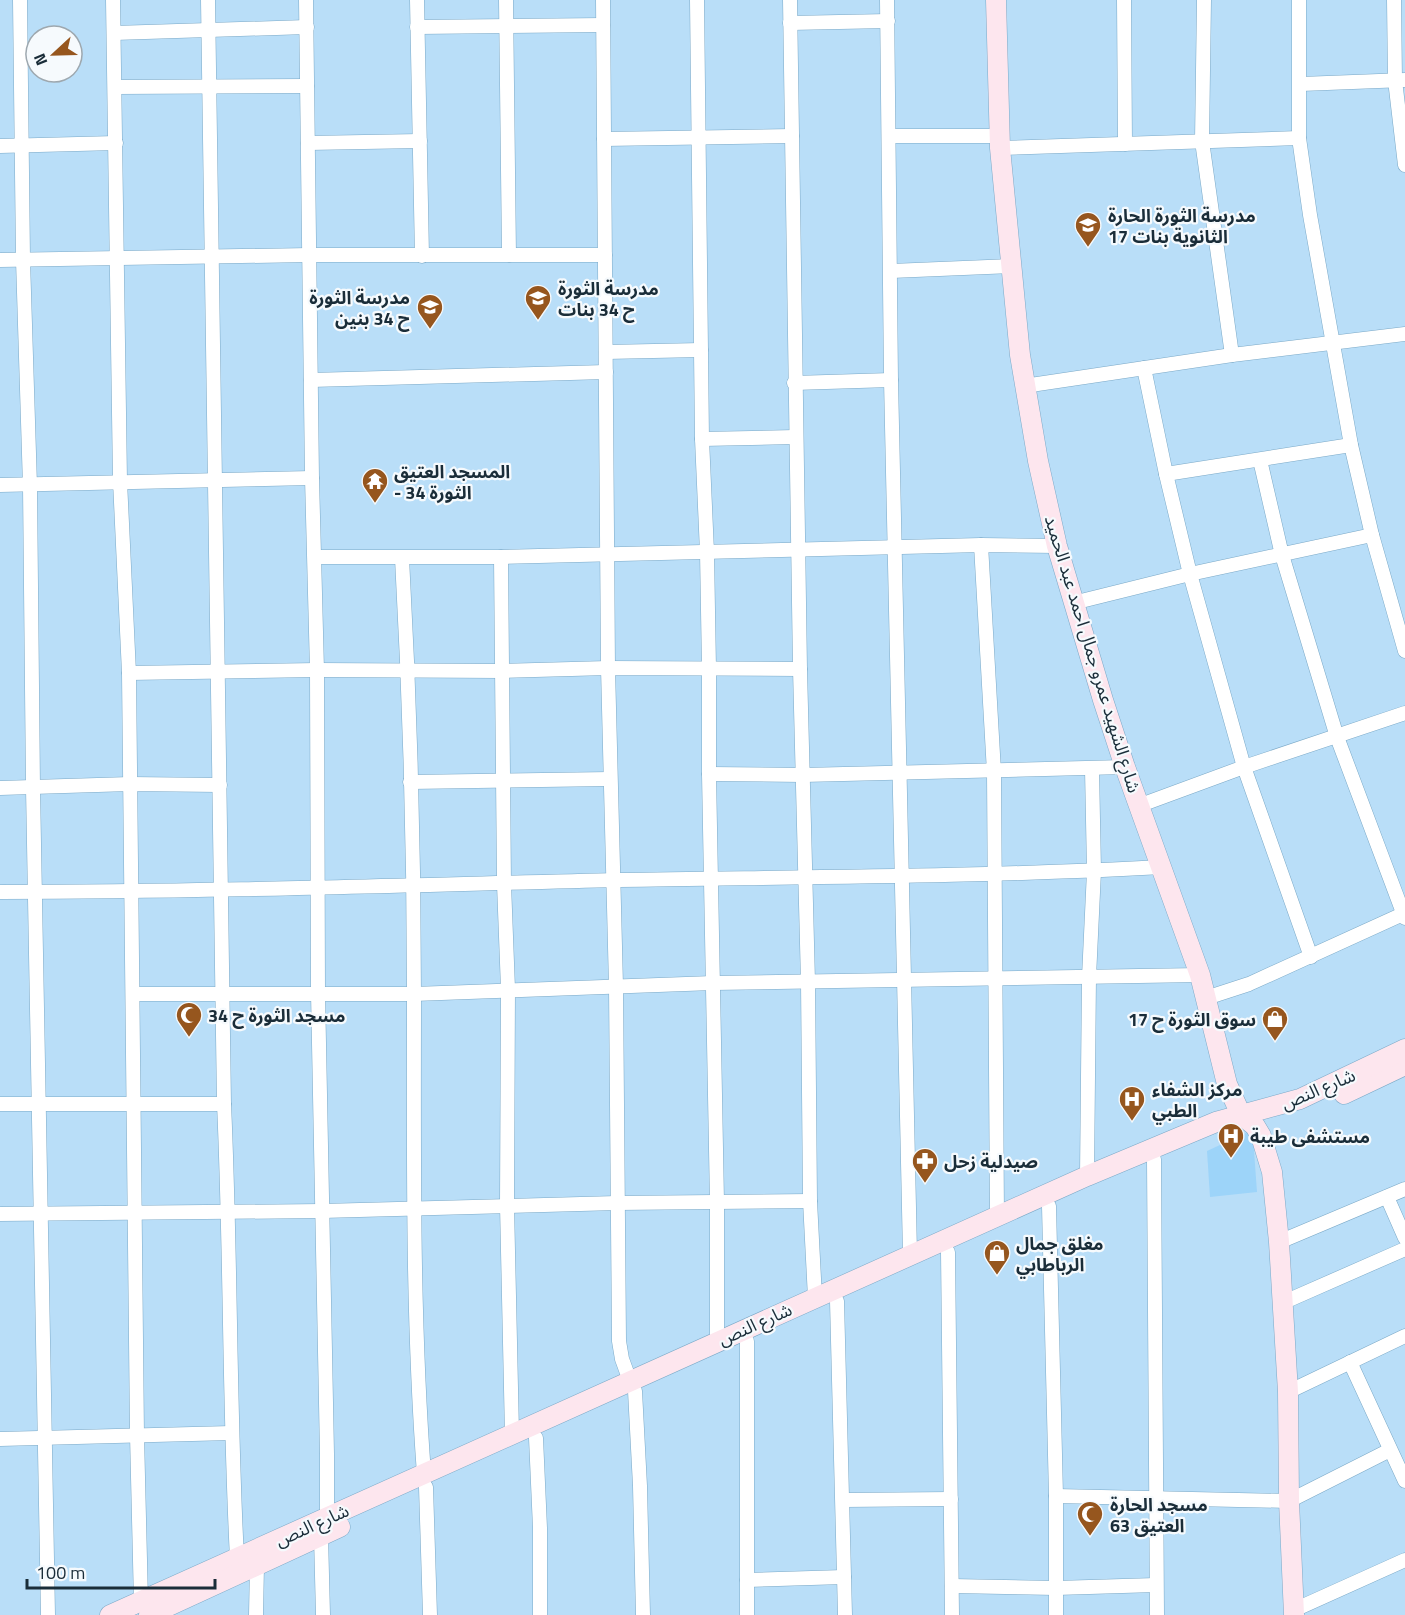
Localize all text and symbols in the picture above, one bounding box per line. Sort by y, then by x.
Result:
north arrow [24,24,84,84]
text: N [27,50,53,69]
place label: مدرسة الثورة الحارة 17 الثانوية بنات [1108,202,1256,250]
school or university icon: مدرسة الثورة الحارة 17 الثانوية بنات [1073,210,1103,248]
place label: مدرسة الثورة ح 34 بنات [558,275,659,323]
school or university icon: مدرسة الثورة ح 34 بنات [523,283,553,321]
place label: مدرسة الثورة ح 34 بنين [309,284,410,332]
school or university icon: مدرسة الثورة ح 34 بنين [415,292,445,330]
place label: المسجد العتيق - الثورة 34 [394,458,510,506]
temple icon: المسجد العتيق - الثورة 34 [360,466,390,504]
street label: شارع الشهيد عمرو جمال احمد عبد الحميد [1037,512,1148,796]
mosque icon: مسجد الثورة ح 34 [174,1000,204,1038]
place label: مسجد الثورة ح 34 [208,1002,345,1029]
shop icon: سوق الثورة ح 17 [1260,1004,1290,1042]
place label: سوق الثورة ح 17 [1128,1006,1256,1033]
street label: شارع النص [1277,1061,1360,1118]
place label: مركز الشفاء الطبي [1152,1076,1242,1125]
hospital icon: مركز الشفاء الطبي [1117,1084,1147,1122]
hospital icon: مستشفى طيبة [1216,1121,1246,1159]
place label: مستشفى طيبة [1250,1123,1370,1150]
pharmacy icon: صيدلية زحل [910,1146,940,1184]
place label: صيدلية زحل [944,1148,1038,1175]
place label: مغلق جمال الرباطابي [1016,1230,1104,1279]
shop icon: مغلق جمال الرباطابي [982,1238,1012,1276]
street label: شارع النص [714,1296,797,1353]
place label: مسجد الحارة 63 العتيق [1110,1491,1208,1539]
street label: شارع النص [271,1497,354,1554]
mosque icon: مسجد الحارة 63 العتيق [1075,1499,1105,1537]
scale bar [27,1552,214,1590]
text: 100 m [36,1559,85,1586]

